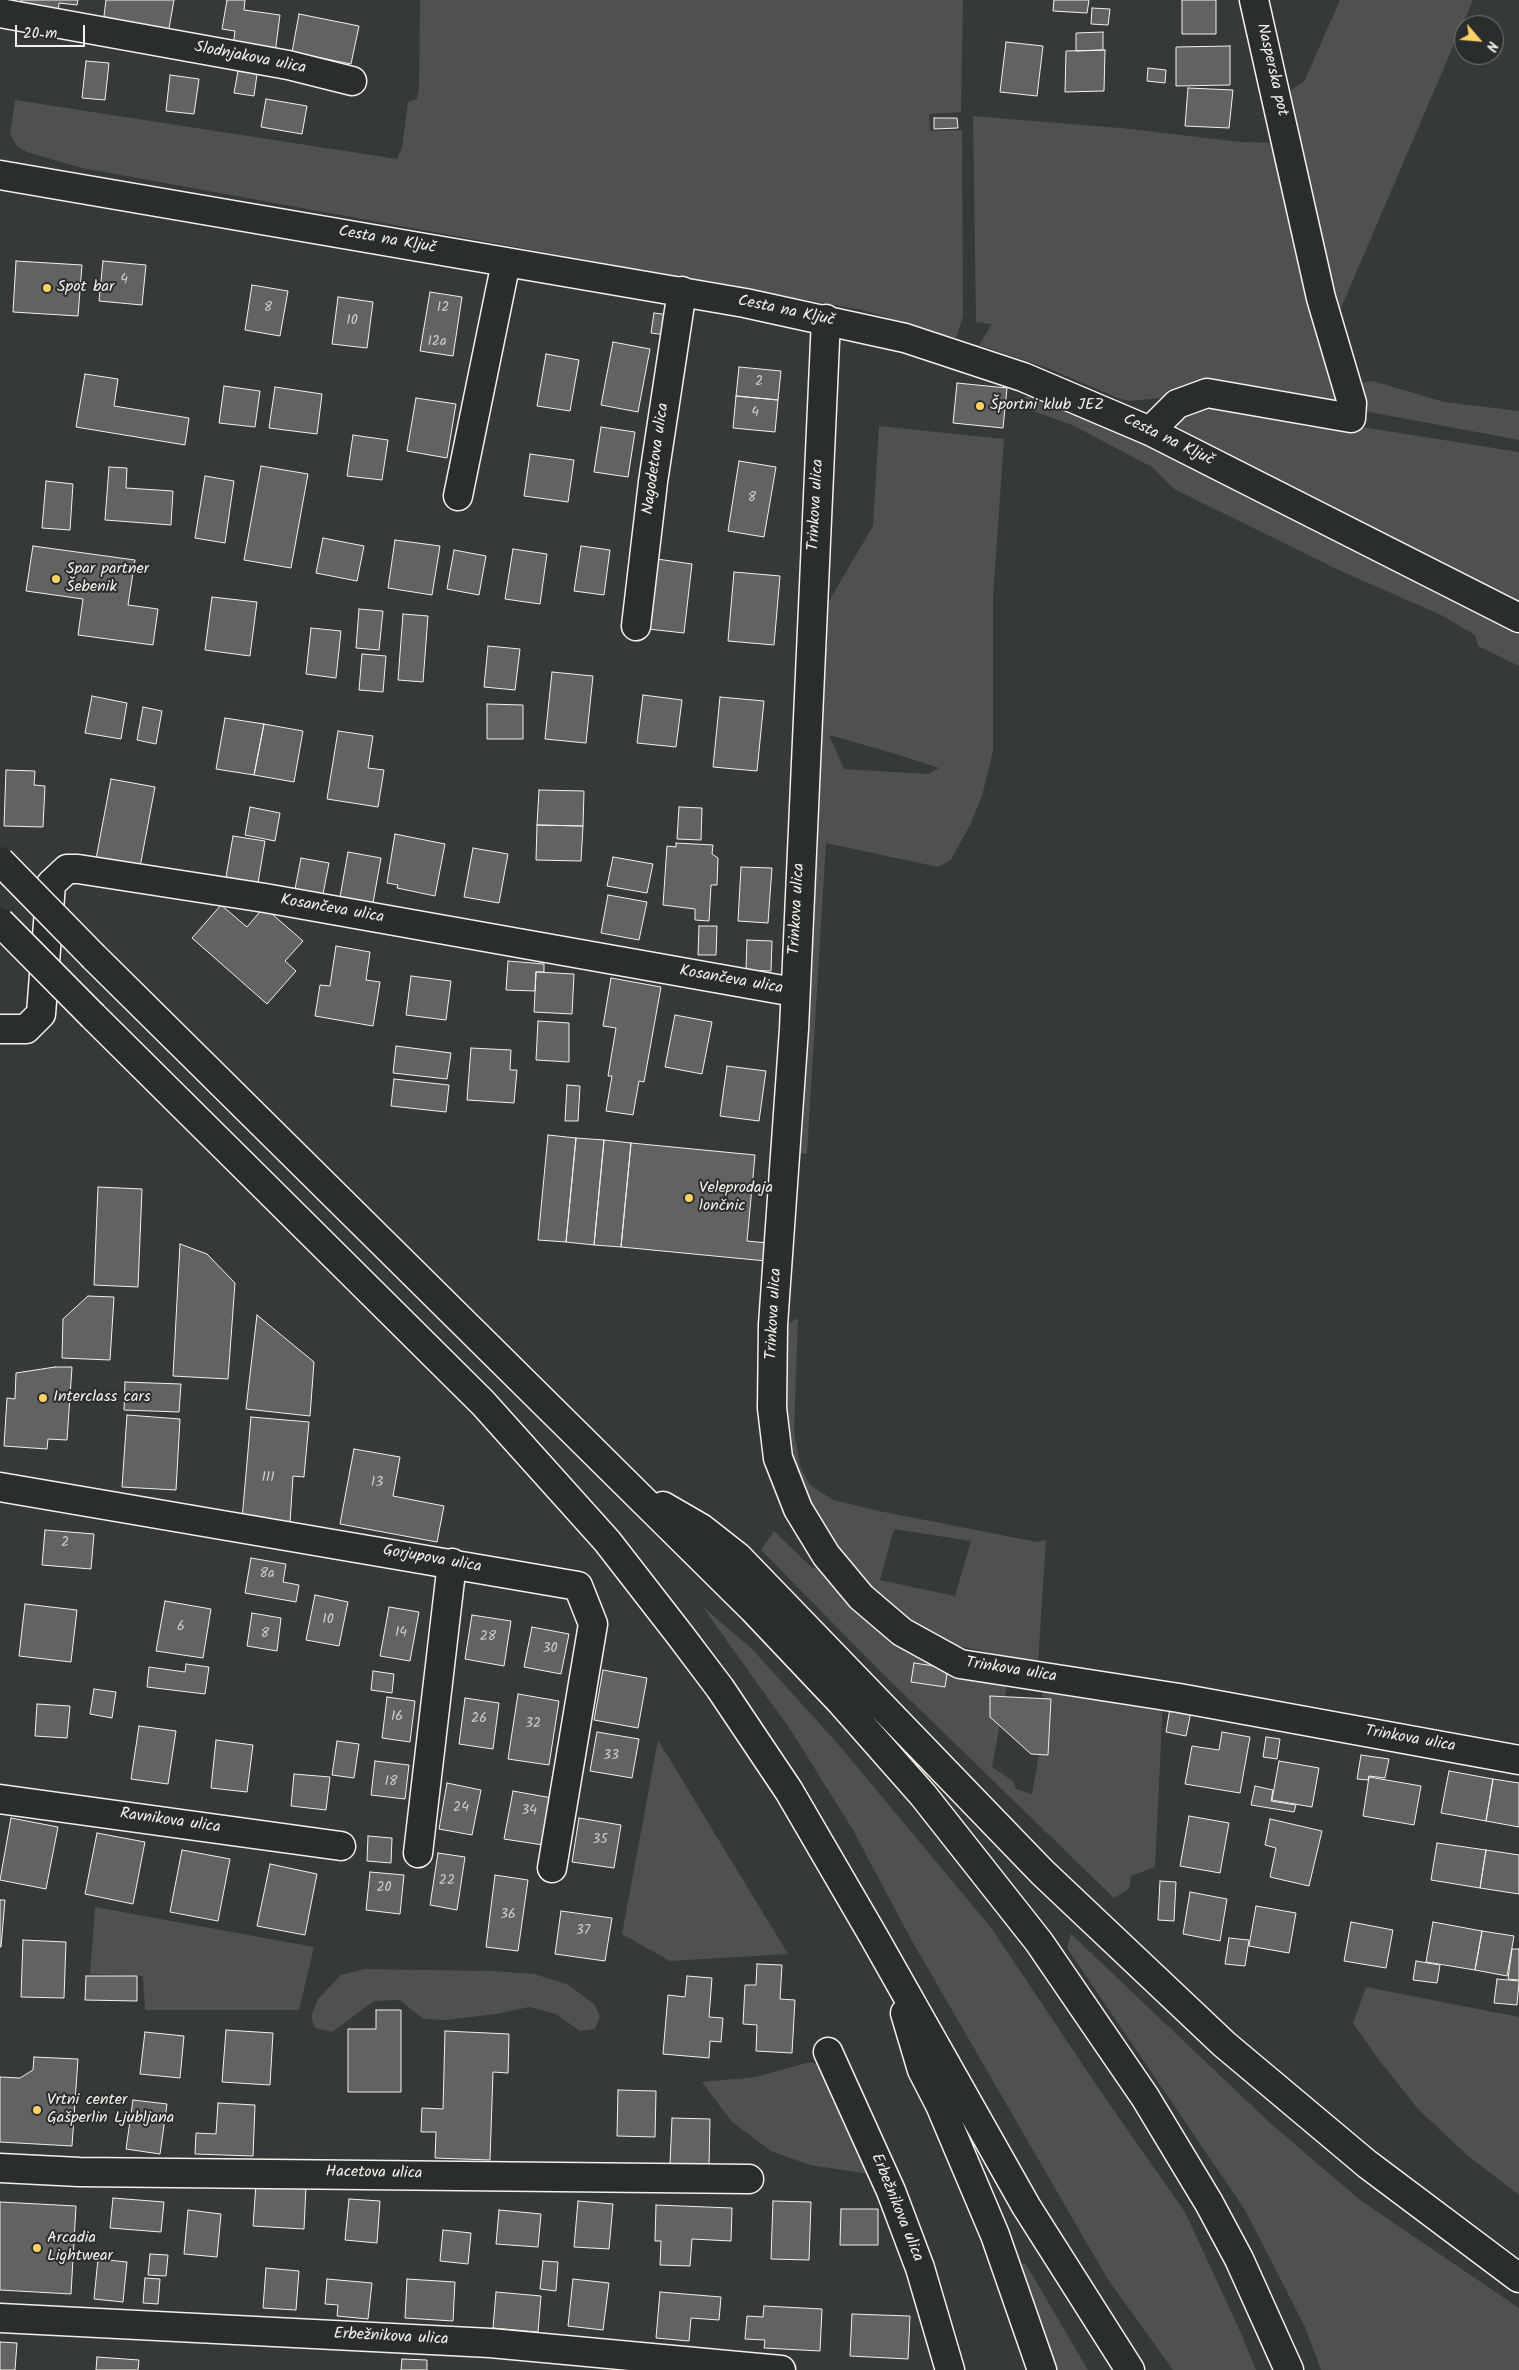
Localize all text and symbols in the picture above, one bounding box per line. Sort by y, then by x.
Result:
scale bar [18,15,88,47]
north arrow [1454,15,1504,65]
text: 20 m [23,22,57,46]
street label: Nasperska pot [1251,22,1291,118]
text: N [1480,37,1503,55]
street label: Slodnjakova ulica [193,39,307,79]
street label: Cesta na Ključ [337,223,437,259]
house number: 4 [120,273,128,289]
place label: Spot bar [57,278,114,298]
marker: Spot bar [41,282,53,294]
street label: Cesta na Ključ [736,292,836,332]
house number: 8 [264,301,272,317]
house number: 12 [437,301,449,317]
house number: 10 [346,314,358,330]
house number: 12a [427,335,447,351]
house number: 2 [755,375,763,391]
place label: Športni klub JEZ [990,396,1104,416]
marker: Športni klub JEZ [974,400,986,412]
street label: Nagodetova ulica [640,402,674,516]
house number: 4 [751,406,759,422]
street label: Cesta na Ključ [1120,411,1216,471]
street label: Trinkova ulica [805,459,829,551]
house number: 8 [748,491,756,507]
place label: Spar partner Šebenik [66,560,149,598]
marker: Spar partner Šebenik [50,573,62,585]
street label: Trinkova ulica [786,863,810,955]
street label: Kosančeva ulica [279,891,385,929]
street label: Kosančeva ulica [678,962,784,1000]
place label: Veleprodaja lončnic [699,1179,773,1217]
marker: Veleprodaja lončnic [683,1192,695,1204]
street label: Trinkova ulica [763,1268,787,1360]
place label: Interclass cars [53,1388,151,1408]
marker: Interclass cars [37,1392,49,1404]
house number: 111 [261,1471,275,1487]
house number: 13 [371,1476,383,1492]
house number: 2 [61,1536,69,1552]
street label: Gorjupova ulica [381,1542,483,1578]
house number: 8a [260,1567,274,1583]
house number: 10 [322,1613,334,1629]
house number: 6 [177,1620,185,1636]
house number: 14 [395,1626,407,1642]
house number: 8 [261,1627,269,1643]
house number: 28 [480,1630,496,1646]
house number: 30 [543,1642,557,1658]
street label: Trinkova ulica [964,1654,1058,1688]
house number: 16 [391,1710,403,1726]
house number: 26 [471,1712,487,1728]
house number: 32 [525,1717,541,1733]
street label: Trinkova ulica [1363,1723,1457,1757]
house number: 33 [603,1749,619,1765]
house number: 18 [385,1775,397,1791]
house number: 24 [453,1801,469,1817]
house number: 34 [521,1804,537,1820]
street label: Ravnikova ulica [118,1805,222,1839]
house number: 35 [592,1833,608,1849]
house number: 22 [439,1874,455,1890]
house number: 20 [376,1881,392,1897]
house number: 36 [500,1908,516,1924]
house number: 37 [576,1924,590,1940]
place label: Vrtni center Gašperlin Ljubljana [47,2091,174,2129]
marker: Vrtni center Gašperlin Ljubljana [31,2104,43,2116]
street label: Erbežnikova ulica [866,2151,926,2265]
street label: Hacetova ulica [325,2164,423,2184]
place label: Arcadia Lightwear [47,2229,113,2267]
marker: Arcadia Lightwear [31,2242,43,2254]
street label: Erbežnikova ulica [333,2325,449,2351]

